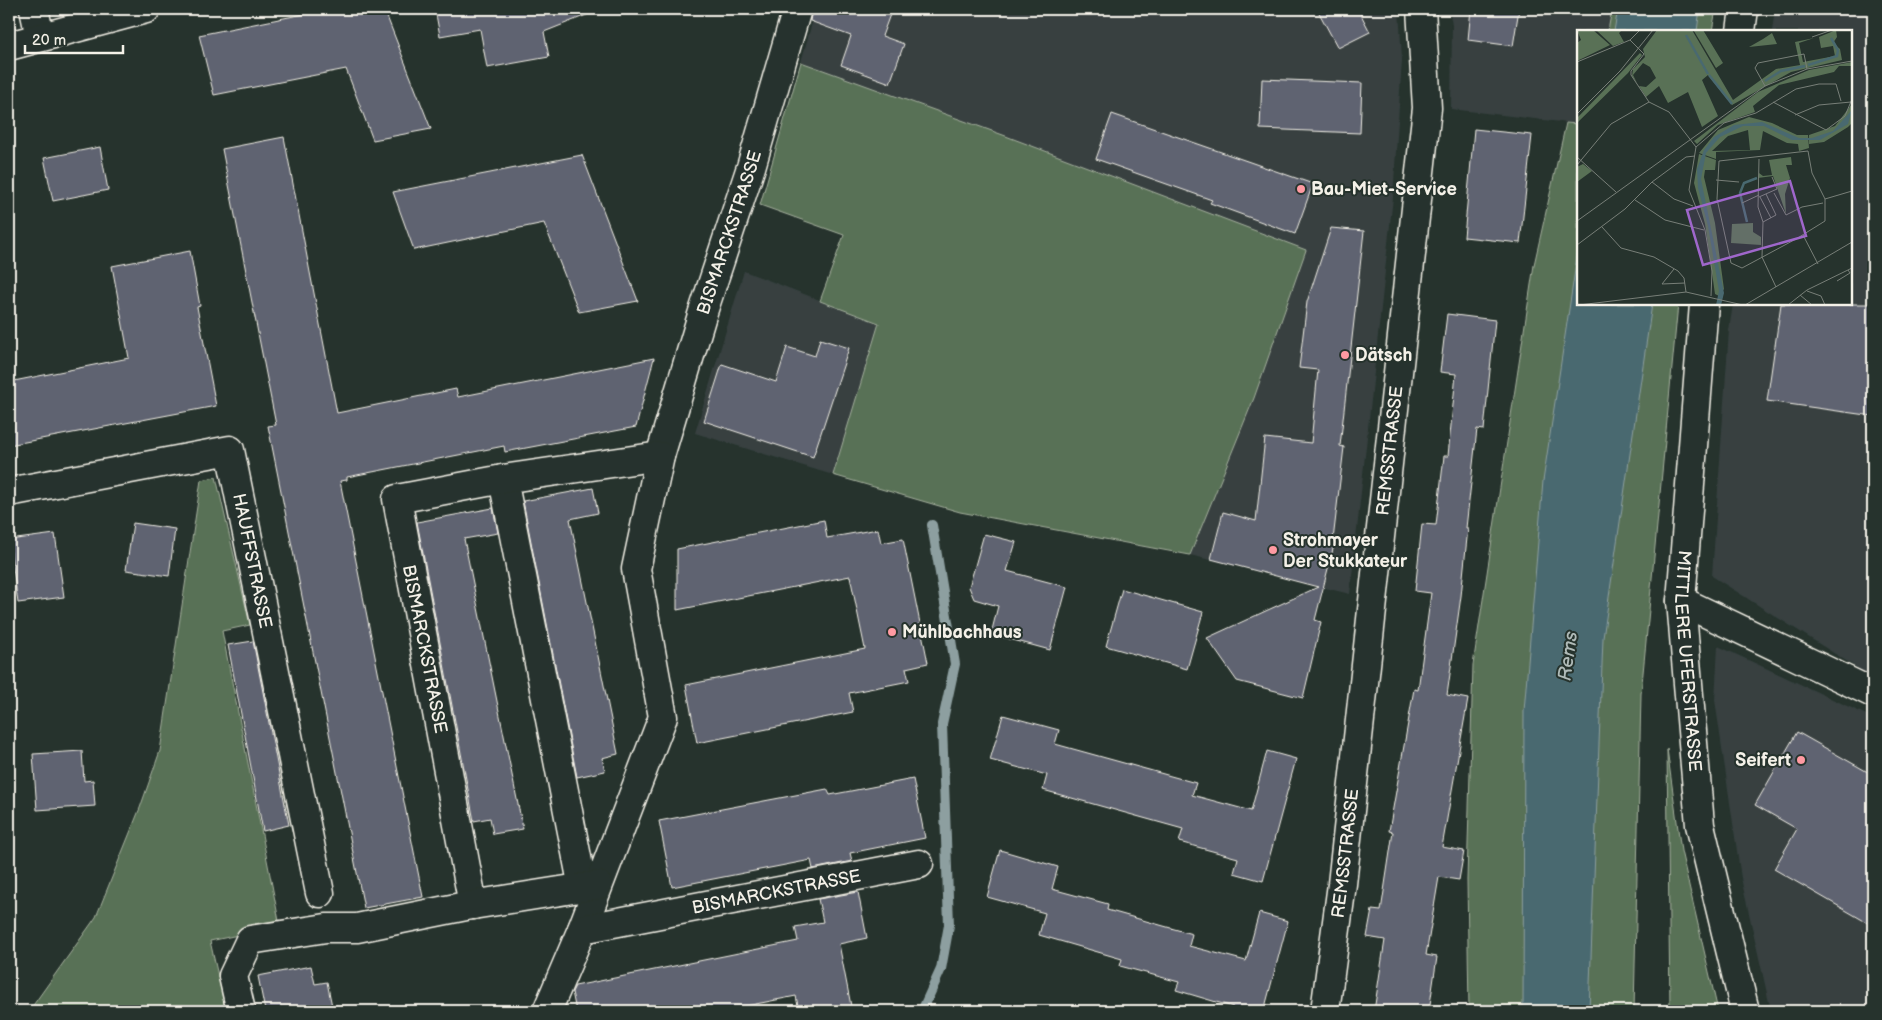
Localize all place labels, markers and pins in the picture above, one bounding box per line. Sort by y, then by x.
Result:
place label: Bau-Miet-Service [1311,179,1457,200]
marker: Bau-Miet-Service [1295,183,1307,195]
place label: Dätsch [1355,345,1412,366]
marker: Dätsch [1339,349,1351,361]
place label: Strohmayer Der Stukkateur [1283,530,1408,572]
marker: Strohmayer Der Stukkateur [1267,544,1279,556]
place label: Mühlbachhaus [902,622,1022,643]
marker: Mühlbachhaus [886,626,898,638]
place label: Seifert [1735,750,1791,771]
marker: Seifert [1795,754,1807,766]

